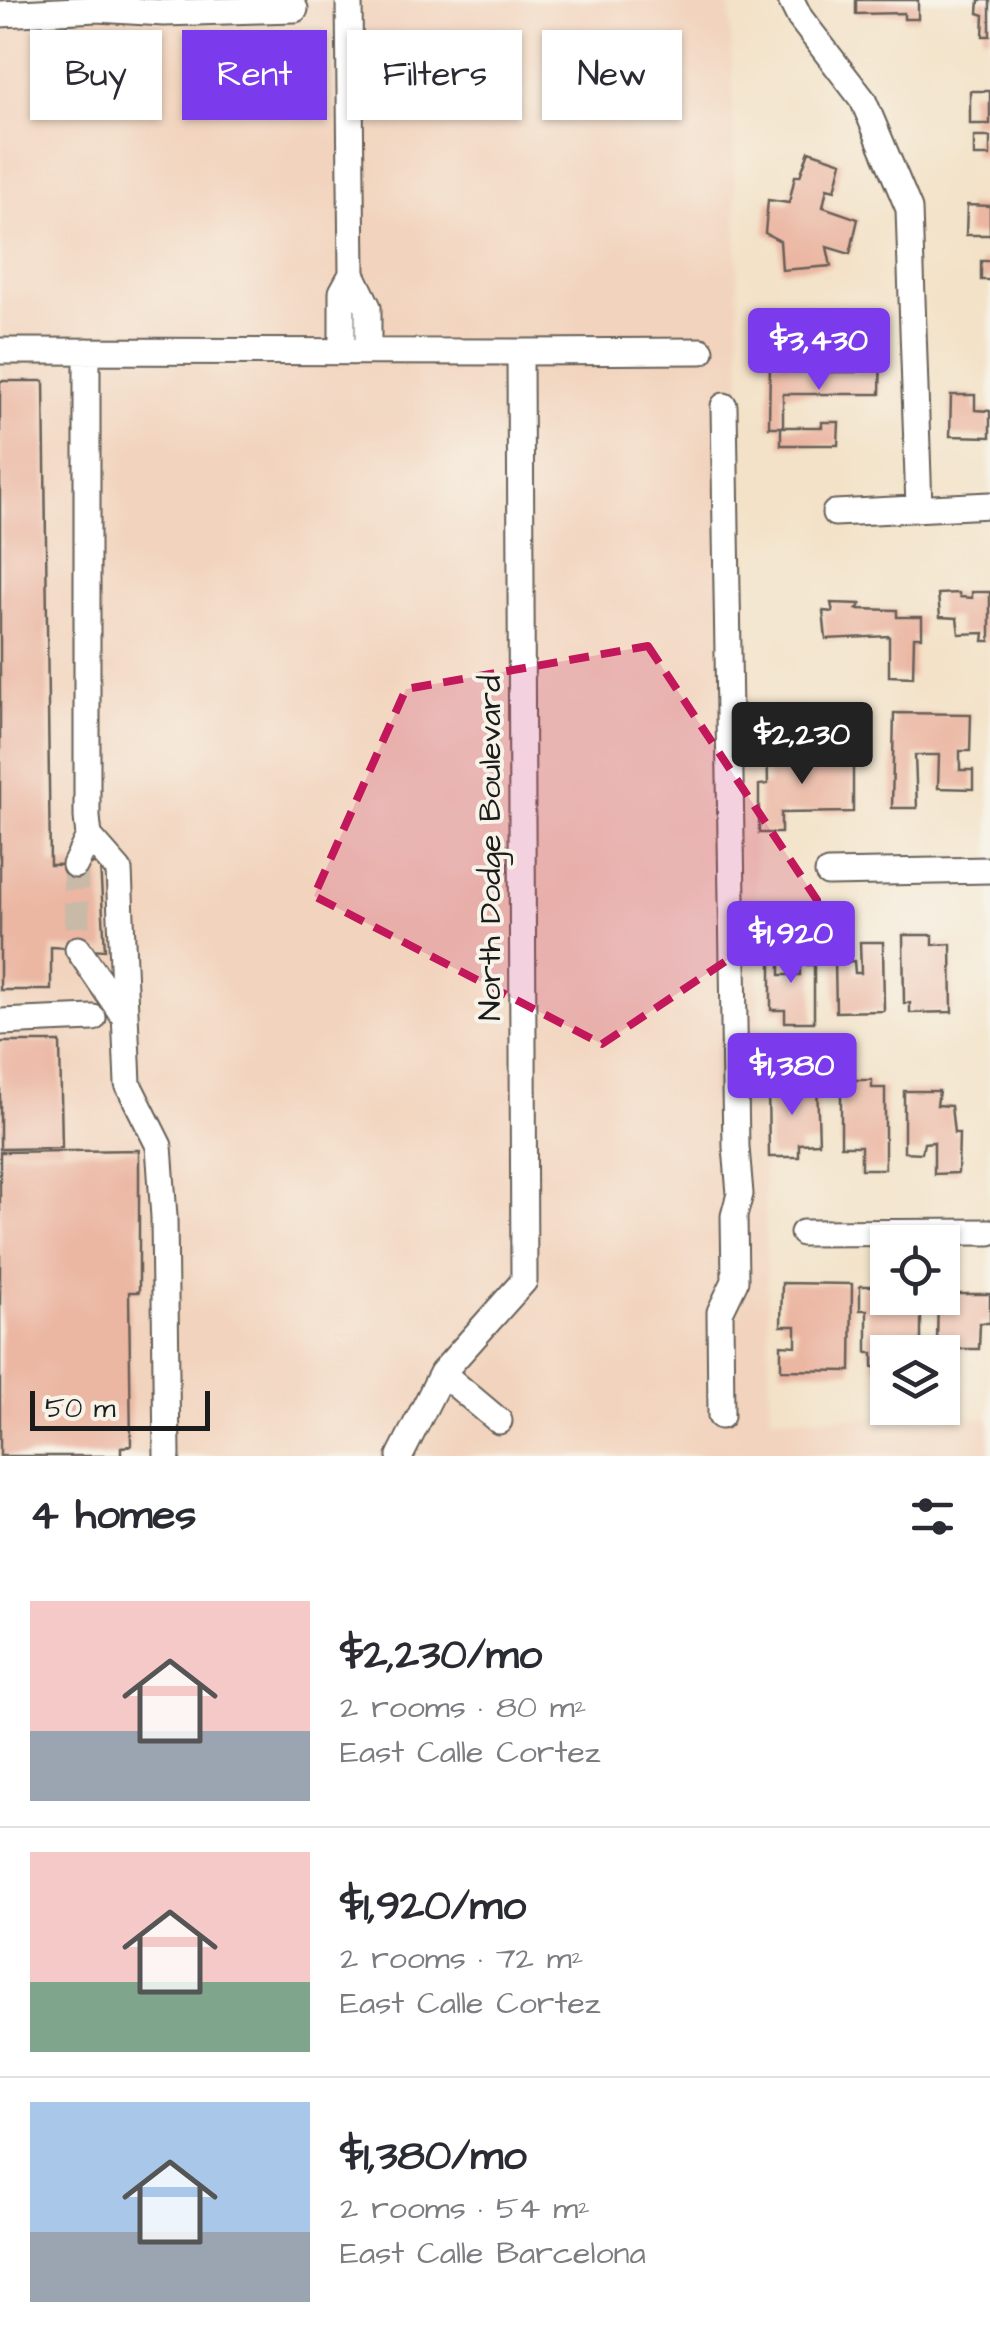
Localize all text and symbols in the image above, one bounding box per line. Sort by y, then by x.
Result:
chip: Buy [30,30,162,120]
chip: Rent [182,30,327,120]
chip: Filters [347,30,522,120]
chip: New [542,30,682,120]
pin: $3,430 [738,308,900,393]
text: $3,430 [770,318,868,363]
street label: North Dodge Boulevard [468,675,513,1021]
pin: $2,230 [721,702,883,787]
text: $2,230 [754,712,850,757]
pin: $1,920 [710,901,872,986]
text: $1,920 [749,911,833,956]
pin: $1,380 [711,1033,873,1118]
text: $1,380 [750,1043,834,1088]
map controls [870,1225,960,1425]
button: locate [870,1225,960,1315]
button: layers [870,1335,960,1425]
scale bar [30,1386,210,1430]
text: 50 m [45,1389,116,1428]
text: 4 homes [30,1487,196,1545]
icon: filters [905,1489,960,1544]
text: $2,230/mo [340,1627,542,1685]
icon: home [110,1641,230,1761]
text: 2 rooms · 80 m² [340,1685,587,1730]
text: East Calle Cortez [340,1730,601,1775]
text: $1,920/mo [340,1878,526,1936]
icon: home [110,1892,230,2012]
text: 2 rooms · 72 m² [340,1936,584,1981]
text: East Calle Cortez [340,1981,601,2026]
text: $1,380/mo [340,2128,527,2186]
icon: home [110,2142,230,2262]
text: 2 rooms · 54 m² [340,2186,590,2231]
text: East Calle Barcelona [340,2231,646,2276]

